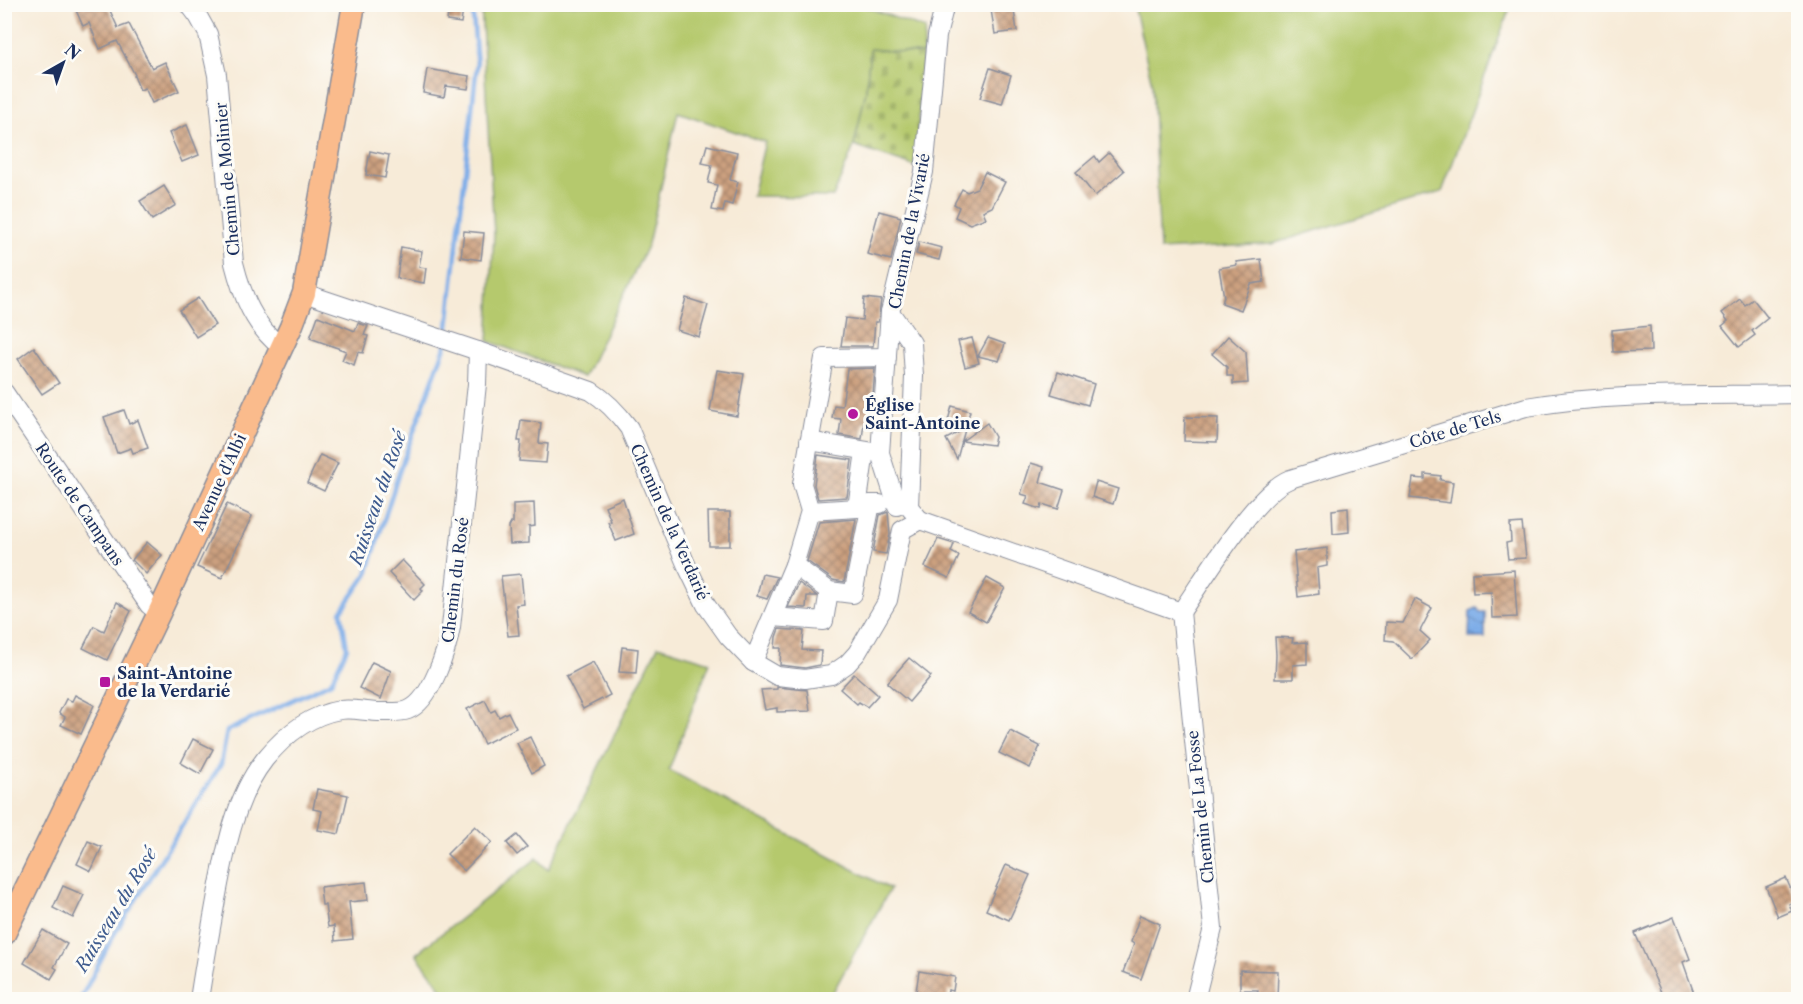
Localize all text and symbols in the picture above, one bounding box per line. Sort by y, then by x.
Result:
north arrow [33,33,93,93]
text: N [61,39,84,64]
street label: Chemin de Molinier [210,101,244,257]
street label: Chemin de la Vivarié [884,151,934,311]
place label: Église Saint-Antoine [865,395,981,433]
street label: Côte de Tels [1407,406,1503,452]
marker: Église Saint-Antoine [846,407,860,421]
water label: Ruisseau du Rosé [344,427,412,570]
street label: Avenue d'Albi [187,430,250,534]
street label: Route de Campans [31,439,129,569]
street label: Chemin de la Verdarié [626,441,714,603]
street label: Chemin du Rosé [437,516,473,644]
place label: Saint-Antoine de la Verdarié [117,663,233,701]
marker: Saint-Antoine de la Verdarié [98,675,112,689]
street label: Chemin de La Fosse [1182,729,1218,885]
water label: Ruisseau du Rosé [69,843,162,978]

